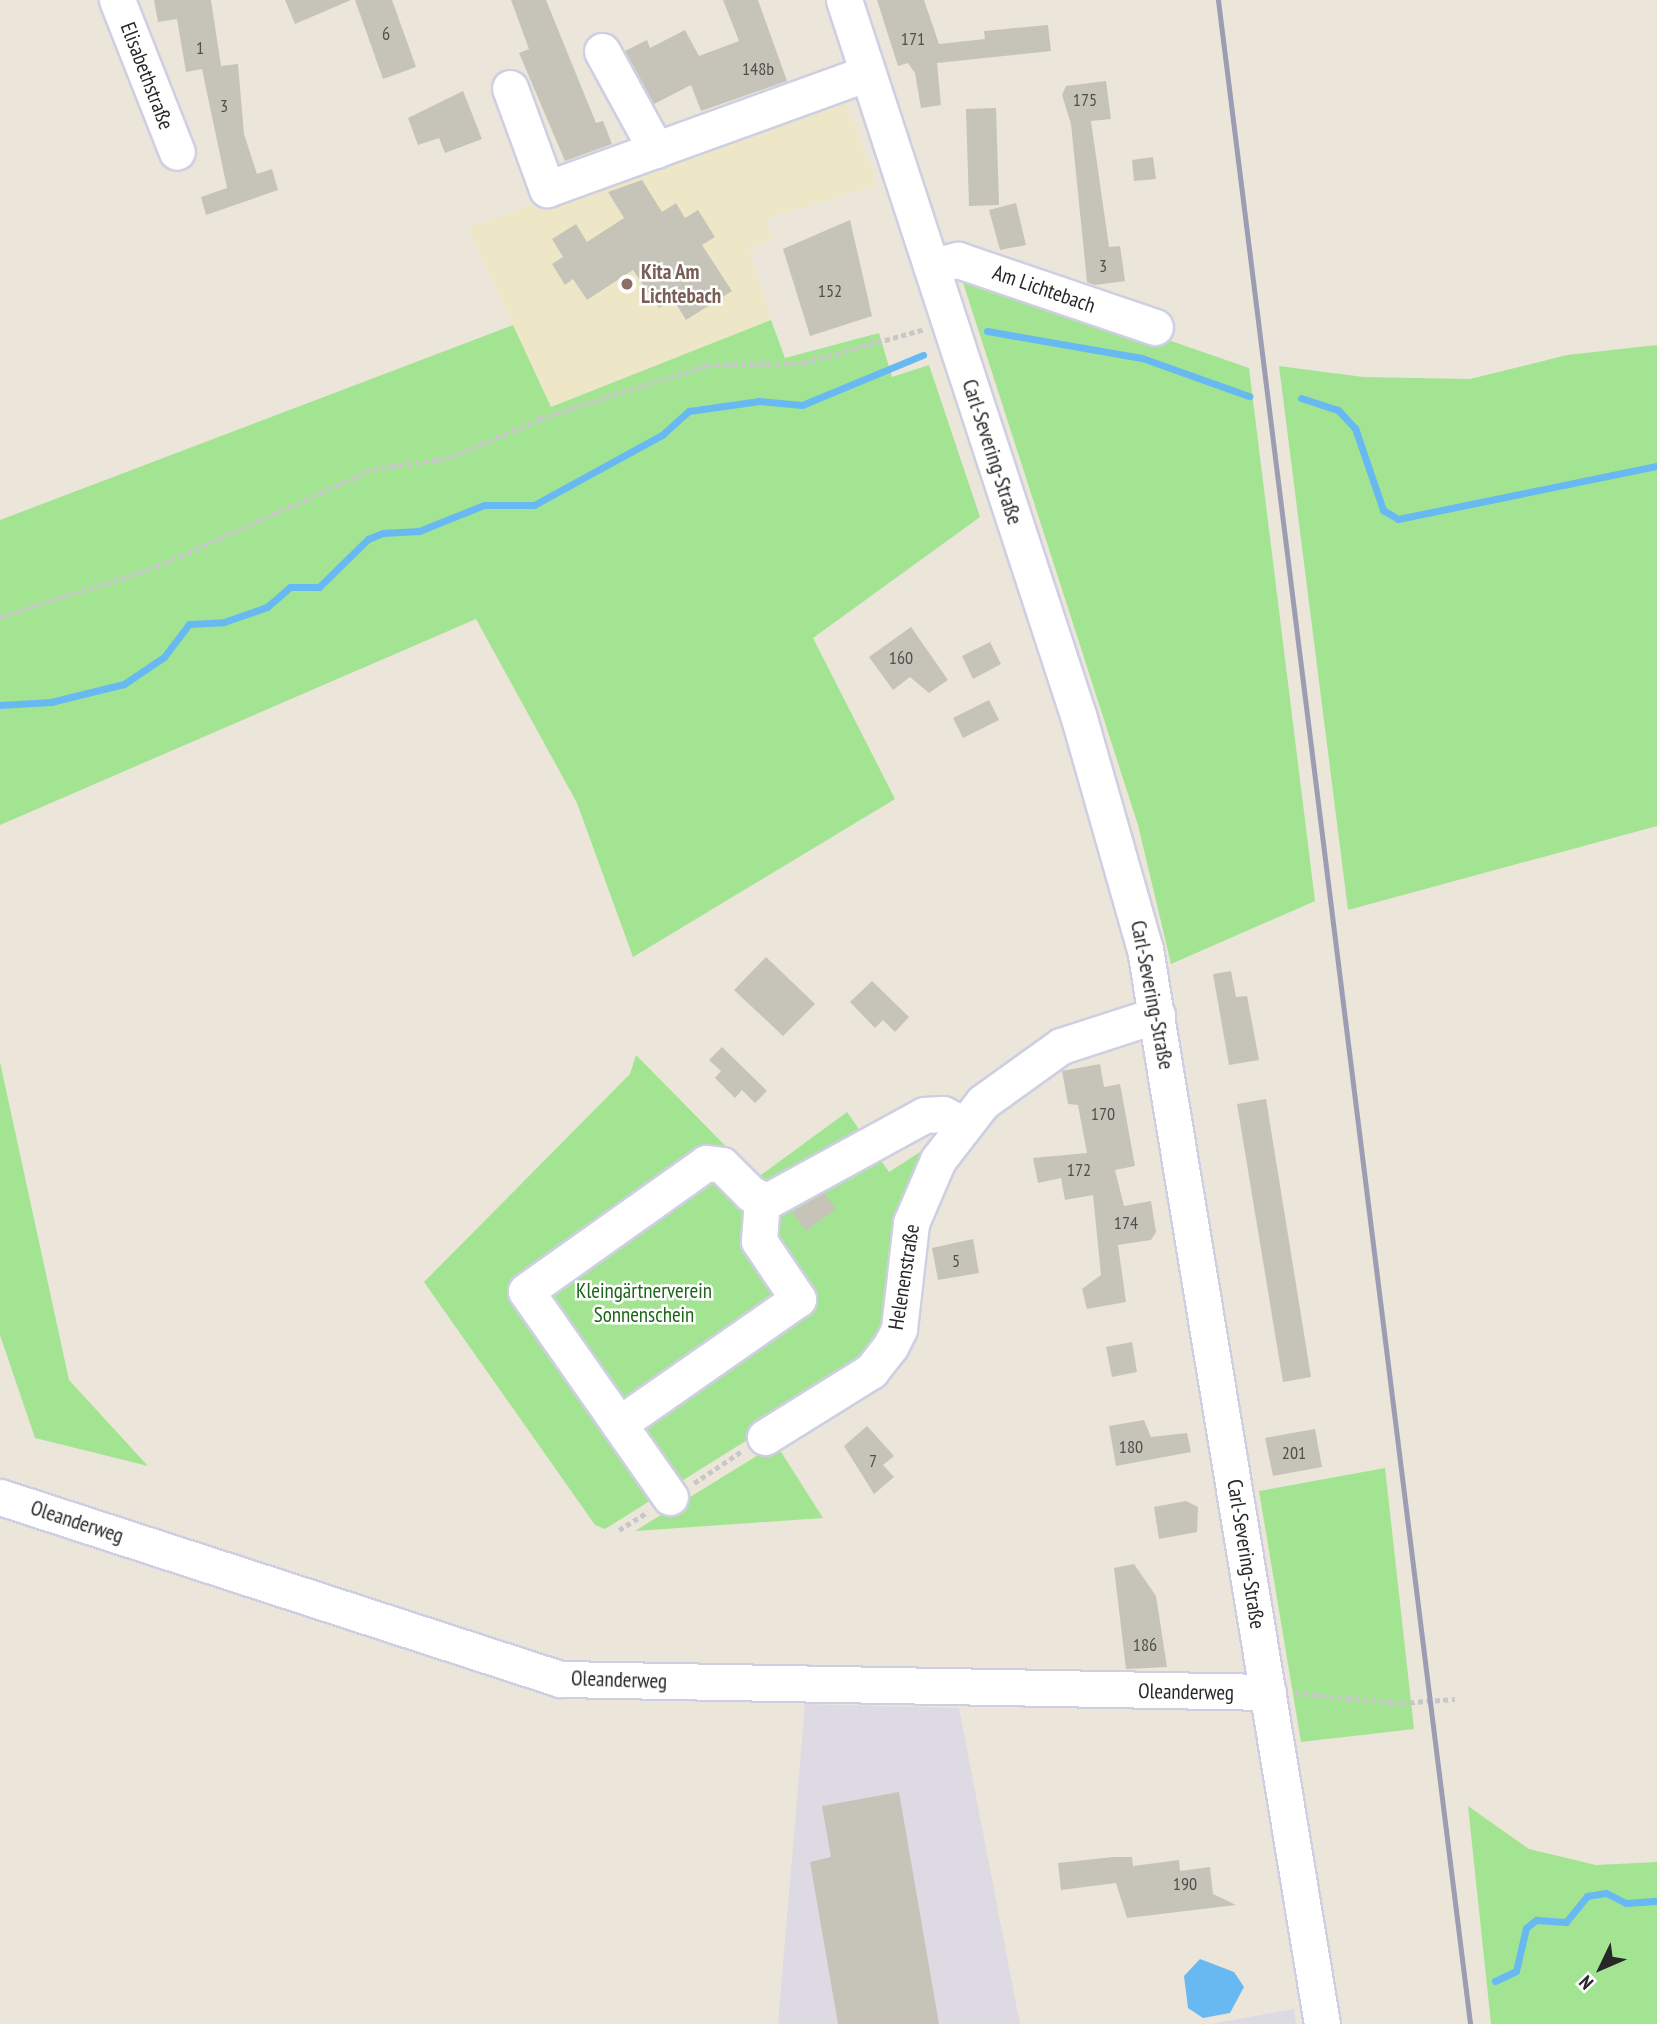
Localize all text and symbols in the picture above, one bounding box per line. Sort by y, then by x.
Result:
street label: Elisabethstraße [115,19,179,133]
house number: 6 [382,23,390,45]
house number: 171 [901,28,925,50]
house number: 1 [196,37,204,59]
house number: 148b [742,58,774,80]
house number: 175 [1073,89,1097,111]
house number: 3 [220,95,228,117]
house number: 3 [1099,255,1107,277]
place label: Kita Am Lichtebach [641,259,721,309]
street label: Am Lichtebach [990,260,1098,318]
marker: Kita Am Lichtebach [619,276,635,292]
house number: 152 [818,280,842,302]
street label: Carl-Severing-Straße [957,376,1027,528]
house number: 160 [889,647,913,669]
street label: Carl-Severing-Straße [1125,918,1179,1072]
house number: 170 [1091,1103,1115,1125]
house number: 172 [1067,1159,1091,1181]
house number: 174 [1114,1212,1138,1234]
street label: Helenenstraße [883,1222,925,1332]
house number: 5 [952,1250,960,1272]
park label: Kleingärtnerverein Sonnenschein [576,1278,712,1328]
house number: 180 [1119,1436,1143,1458]
house number: 201 [1282,1442,1306,1464]
house number: 7 [869,1450,877,1472]
street label: Carl-Severing-Straße [1222,1477,1270,1631]
street label: Oleanderweg [27,1495,127,1549]
house number: 186 [1133,1634,1157,1656]
street label: Oleanderweg [571,1666,667,1694]
street label: Oleanderweg [1138,1679,1234,1705]
house number: 190 [1173,1873,1197,1895]
north arrow [1566,1933,1636,2003]
text: N [1574,1971,1598,1995]

